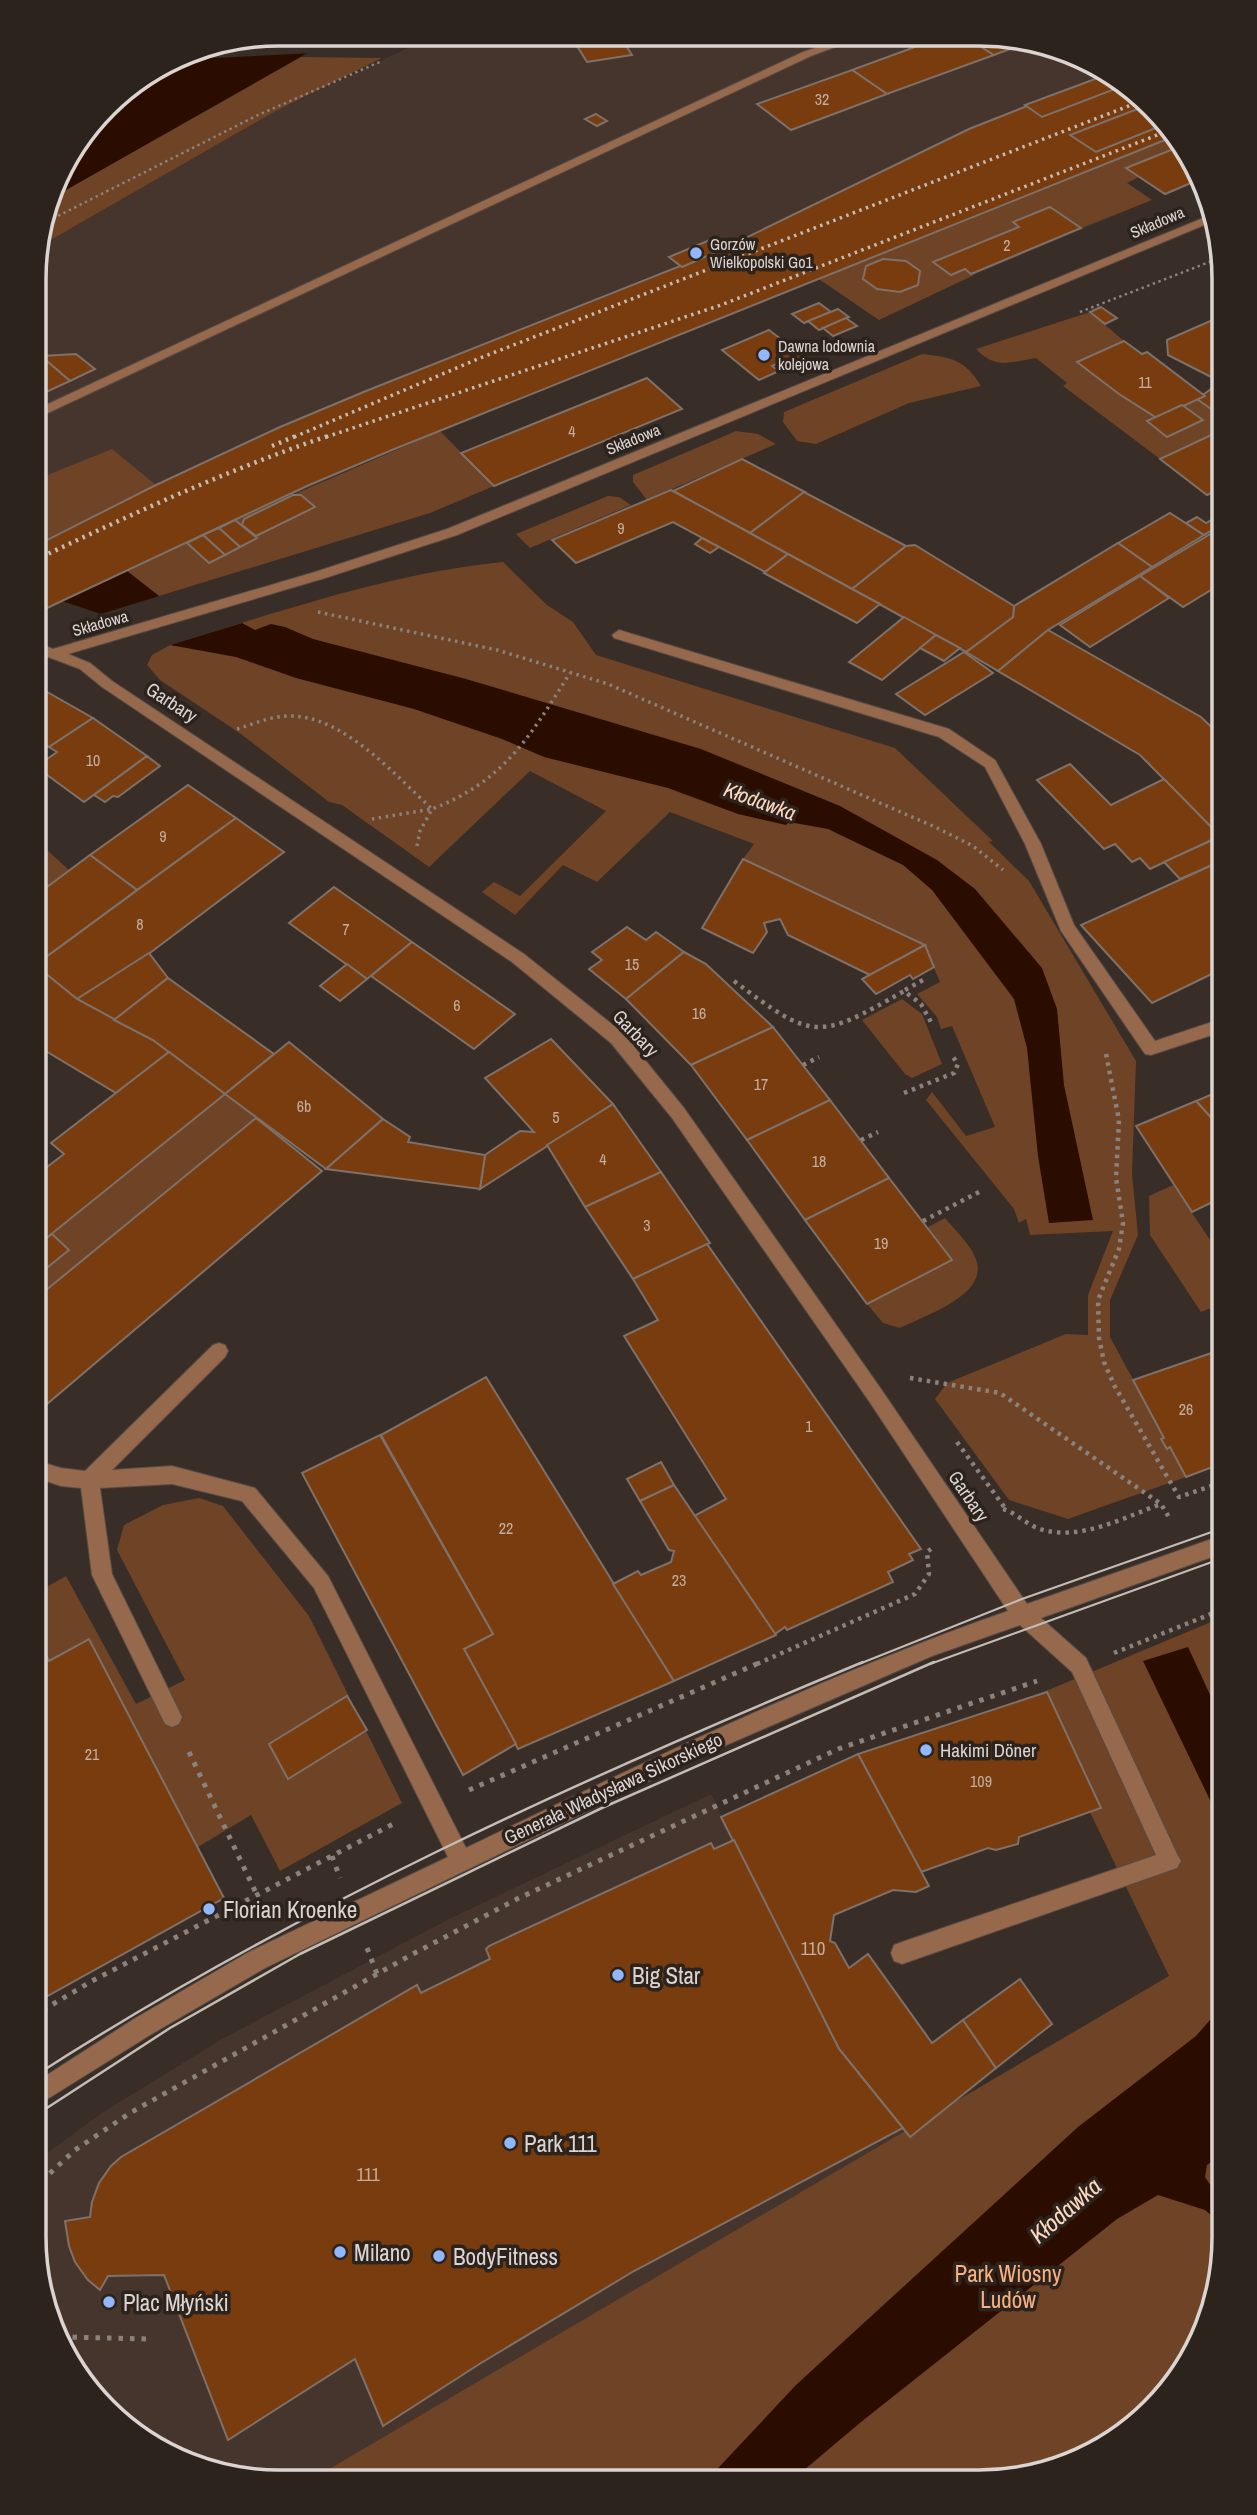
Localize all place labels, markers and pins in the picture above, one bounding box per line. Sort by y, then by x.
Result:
place label: Gorzów Wielkopolski Go1 [710,233,814,273]
marker: Gorzów Wielkopolski Go1 [688,245,704,261]
place label: Dawna lodownia kolejowa [778,335,876,375]
marker: Dawna lodownia kolejowa [756,347,772,363]
place label: Hakimi Döner [940,1737,1037,1763]
marker: Hakimi Döner [918,1742,934,1758]
place label: Florian Kroenke [223,1894,357,1925]
marker: Florian Kroenke [201,1901,217,1917]
place label: Big Star [632,1960,701,1991]
marker: Big Star [610,1967,626,1983]
place label: Park 111 [524,2128,597,2159]
marker: Park 111 [502,2135,518,2151]
place label: Milano [354,2237,411,2268]
place label: BodyFitness [453,2241,558,2272]
marker: Milano [332,2244,348,2260]
marker: BodyFitness [431,2248,447,2264]
place label: Plac Młyński [123,2287,229,2318]
marker: Plac Młyński [101,2294,117,2310]

